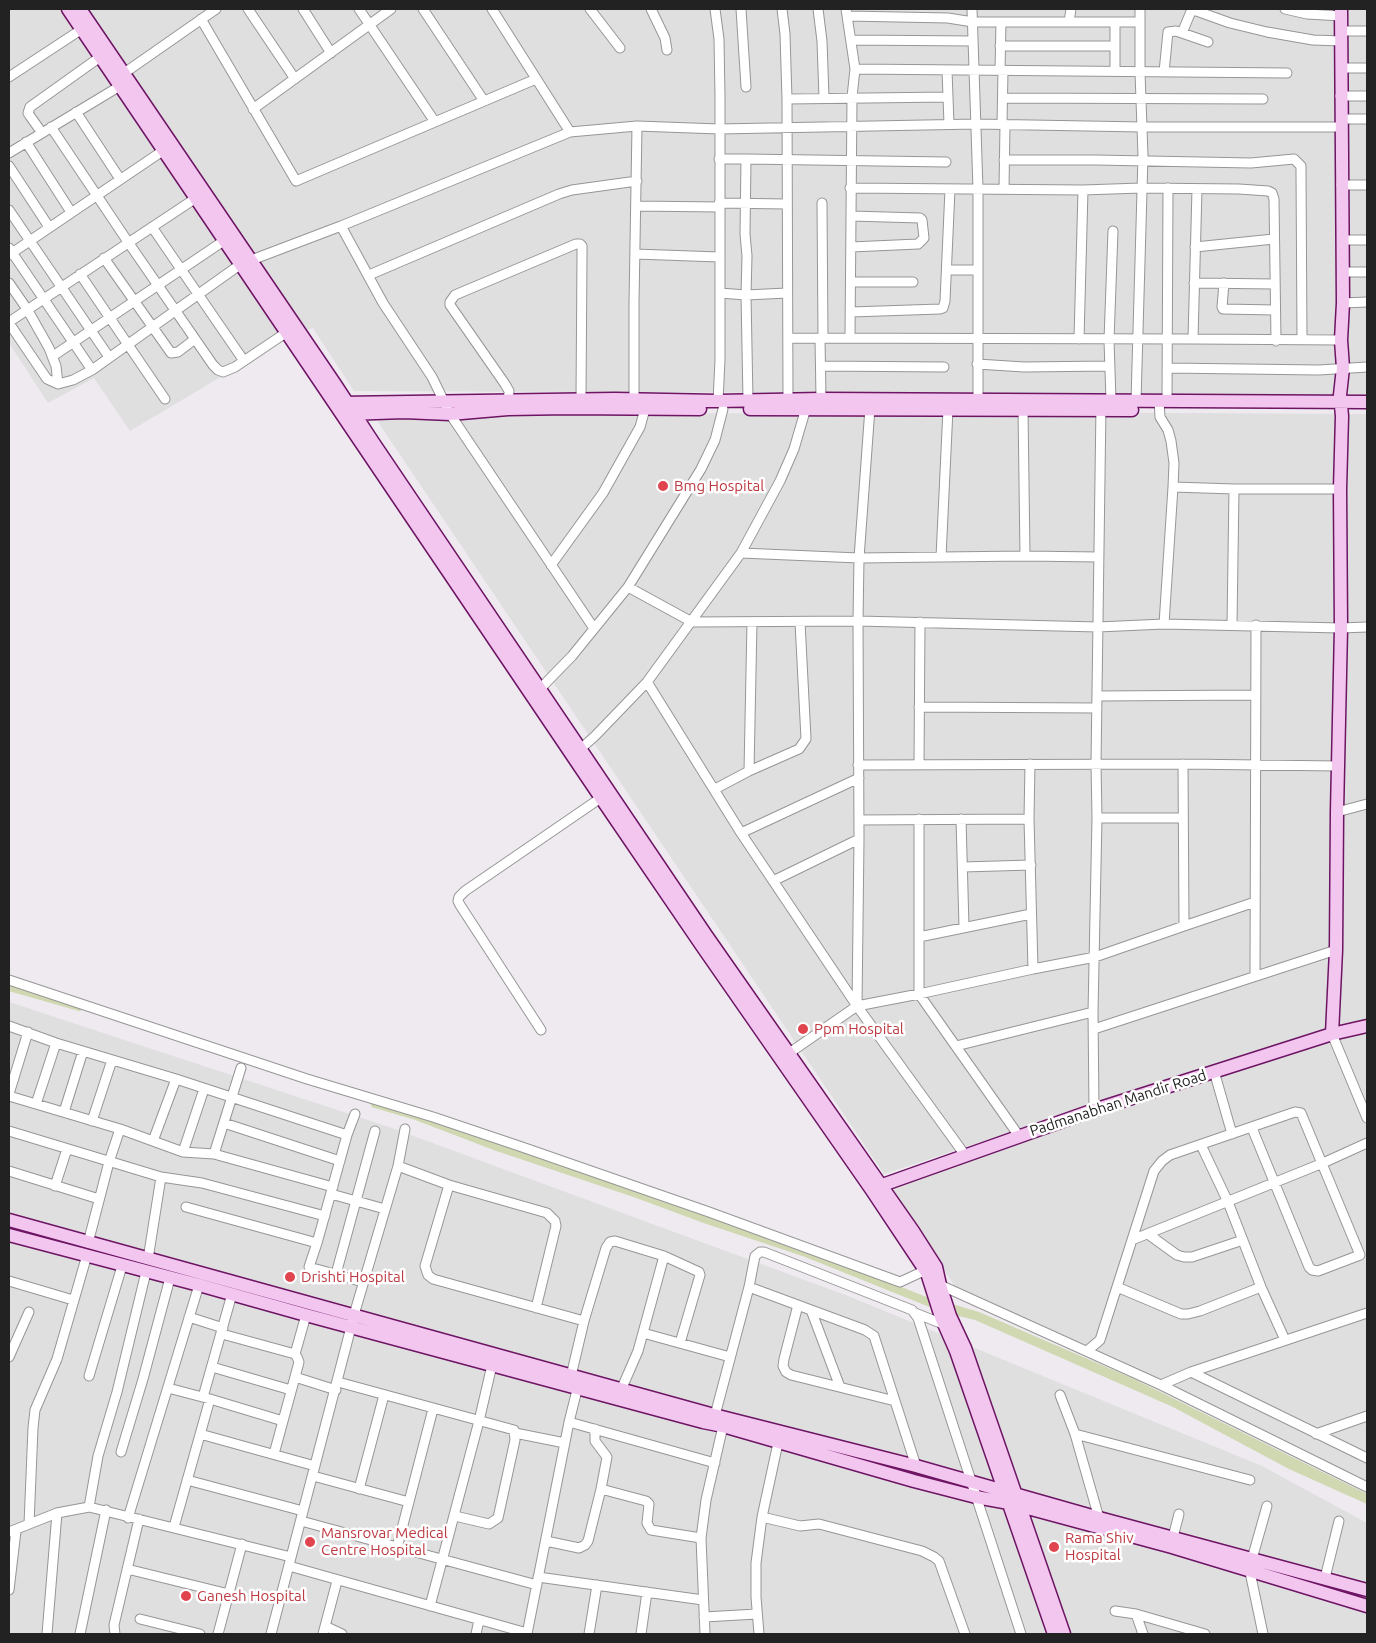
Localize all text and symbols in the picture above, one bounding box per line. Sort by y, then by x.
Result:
place label: Bmg Hospital [674,477,764,495]
marker: Bmg Hospital [656,479,670,493]
place label: Ppm Hospital [814,1020,904,1038]
marker: Ppm Hospital [796,1022,810,1036]
street label: Padmanabhan Mandir Road [1027,1066,1209,1140]
place label: Drishti Hospital [301,1268,405,1286]
marker: Drishti Hospital [283,1270,297,1284]
place label: Mansrovar Medical Centre Hospital [321,1524,448,1559]
place label: Rama Shiv Hospital [1065,1529,1133,1564]
marker: Mansrovar Medical Centre Hospital [303,1535,317,1549]
marker: Rama Shiv Hospital [1047,1540,1061,1554]
place label: Ganesh Hospital [197,1587,306,1605]
marker: Ganesh Hospital [179,1589,193,1603]

